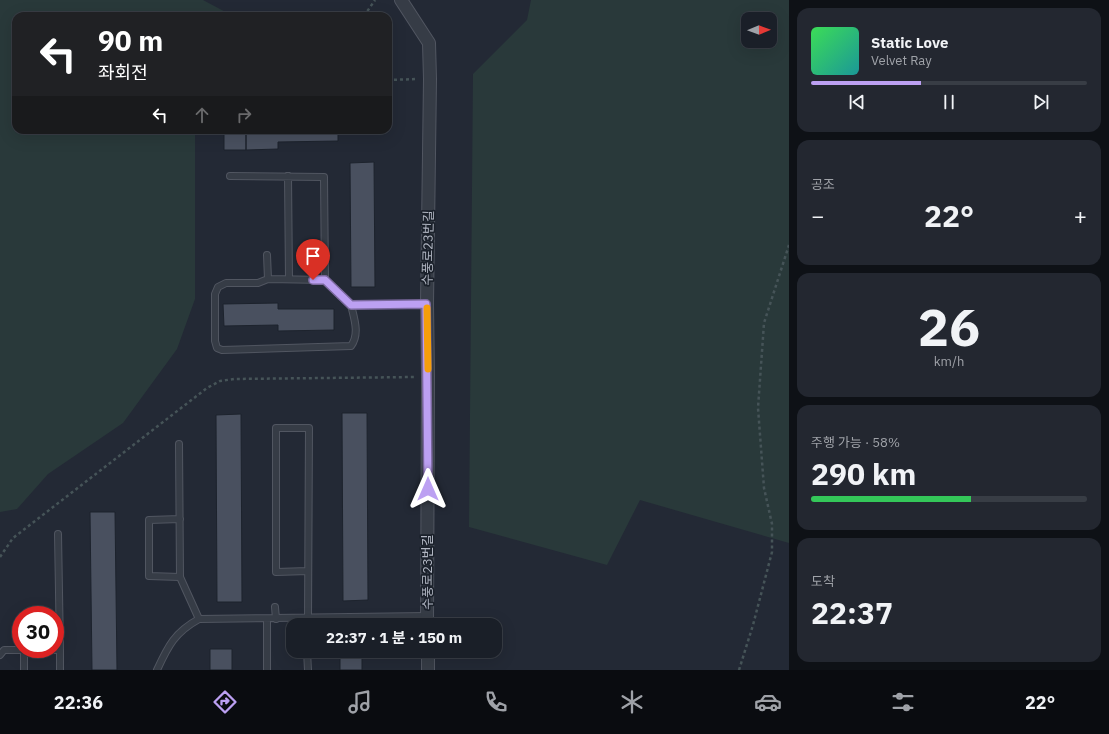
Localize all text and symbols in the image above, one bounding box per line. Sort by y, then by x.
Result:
north arrow [741,12,777,48]
map controls [741,12,777,48]
text: 90 m [98,22,163,59]
icon: left [32,28,84,80]
text: Static Love [871,33,948,52]
text: Velvet Ray [871,52,932,69]
text: 좌회전 [98,61,148,84]
icon: previous [846,91,868,113]
icon: pause [938,91,960,113]
icon: next [1030,91,1052,113]
icon: left [149,104,171,126]
icon: ahead [191,104,213,126]
icon: right [233,104,255,126]
text: 공조 [811,176,835,193]
text: 22° [924,196,974,235]
text: − [811,201,824,230]
text: + [1074,201,1087,230]
street label: 수풍로23번길 [419,210,437,286]
pin [296,239,330,280]
icon: arrive [302,245,324,267]
text: 26 [918,293,980,360]
text: km/h [934,353,964,370]
text: 주행 가능 · 58% [811,434,900,451]
text: 290 km [811,454,916,493]
position arrow [407,468,449,510]
street label: 수풍로23번길 [419,534,436,610]
text: 도착 [811,573,835,590]
text: 22:37 [811,593,893,632]
speed limit sign: 30 [12,606,64,658]
text: 22:37 · 1 분 · 150 m [326,628,462,647]
icon: directions [211,688,239,716]
icon: music [346,688,374,716]
icon: phone [482,688,510,716]
icon: climate [618,688,646,716]
icon: car [754,688,782,716]
icon: filters [889,688,917,716]
text: 22:36 [54,691,103,714]
text: 22° [1025,691,1055,714]

